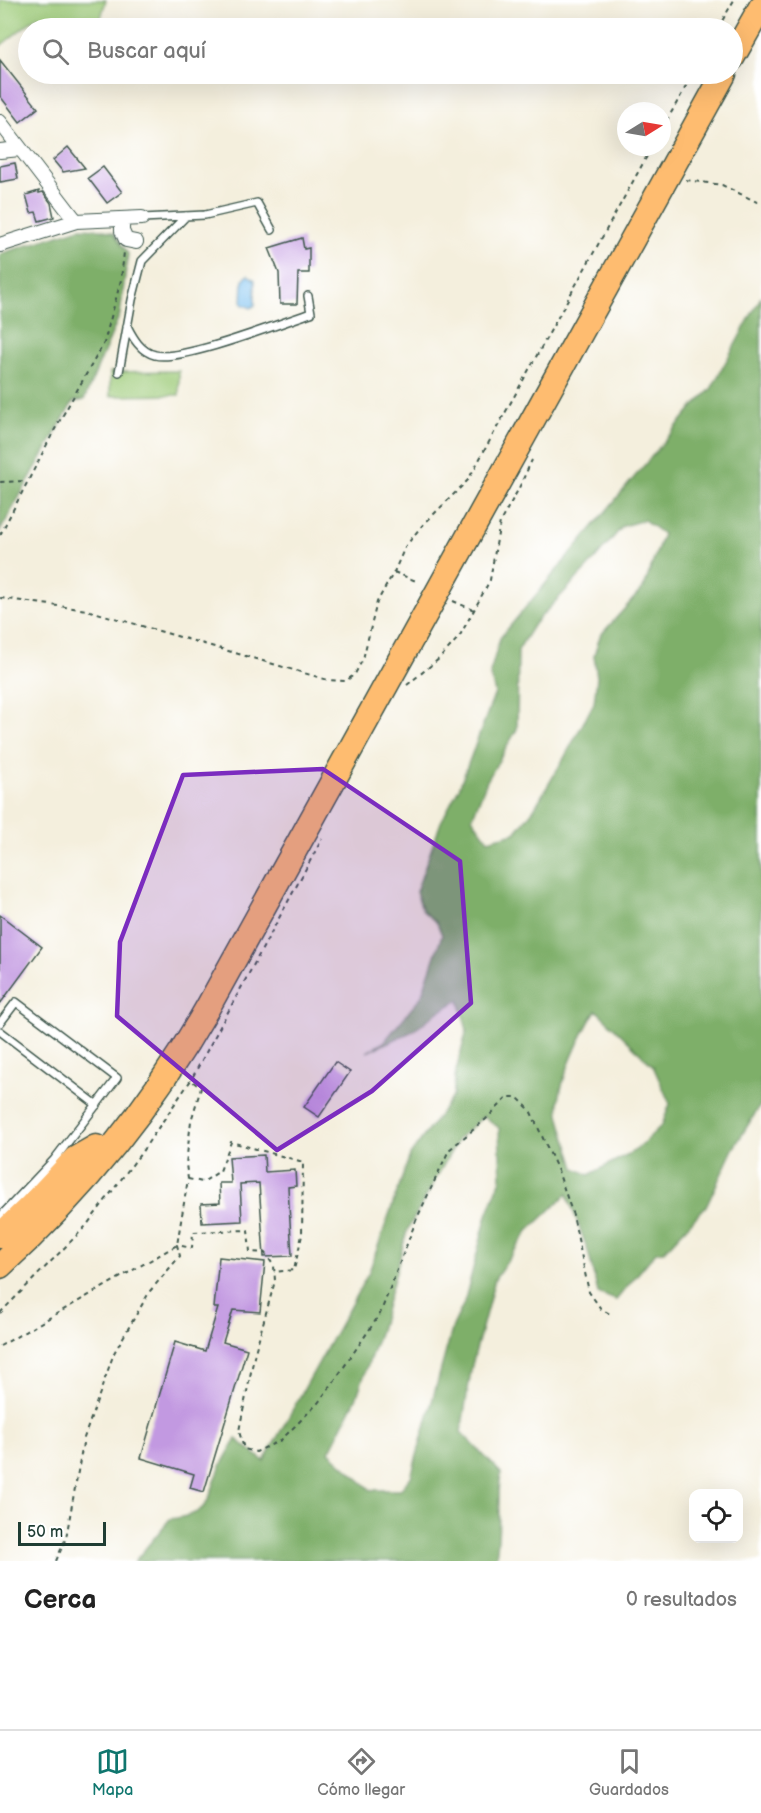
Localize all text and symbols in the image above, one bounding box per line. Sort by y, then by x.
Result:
search box [18,18,743,84]
icon: search [39,35,72,68]
text: Buscar aquí [87,38,206,65]
north arrow [617,102,671,156]
map controls [689,1489,743,1543]
button: locate [689,1489,743,1543]
scale bar [18,1519,106,1546]
text: 50 m [27,1523,63,1542]
text: Cerca [24,1585,96,1616]
text: 0 resultados [626,1588,737,1612]
tab: Mapa [92,1745,133,1800]
tab: Cómo llegar [317,1745,405,1800]
tab: Guardados [589,1745,669,1800]

